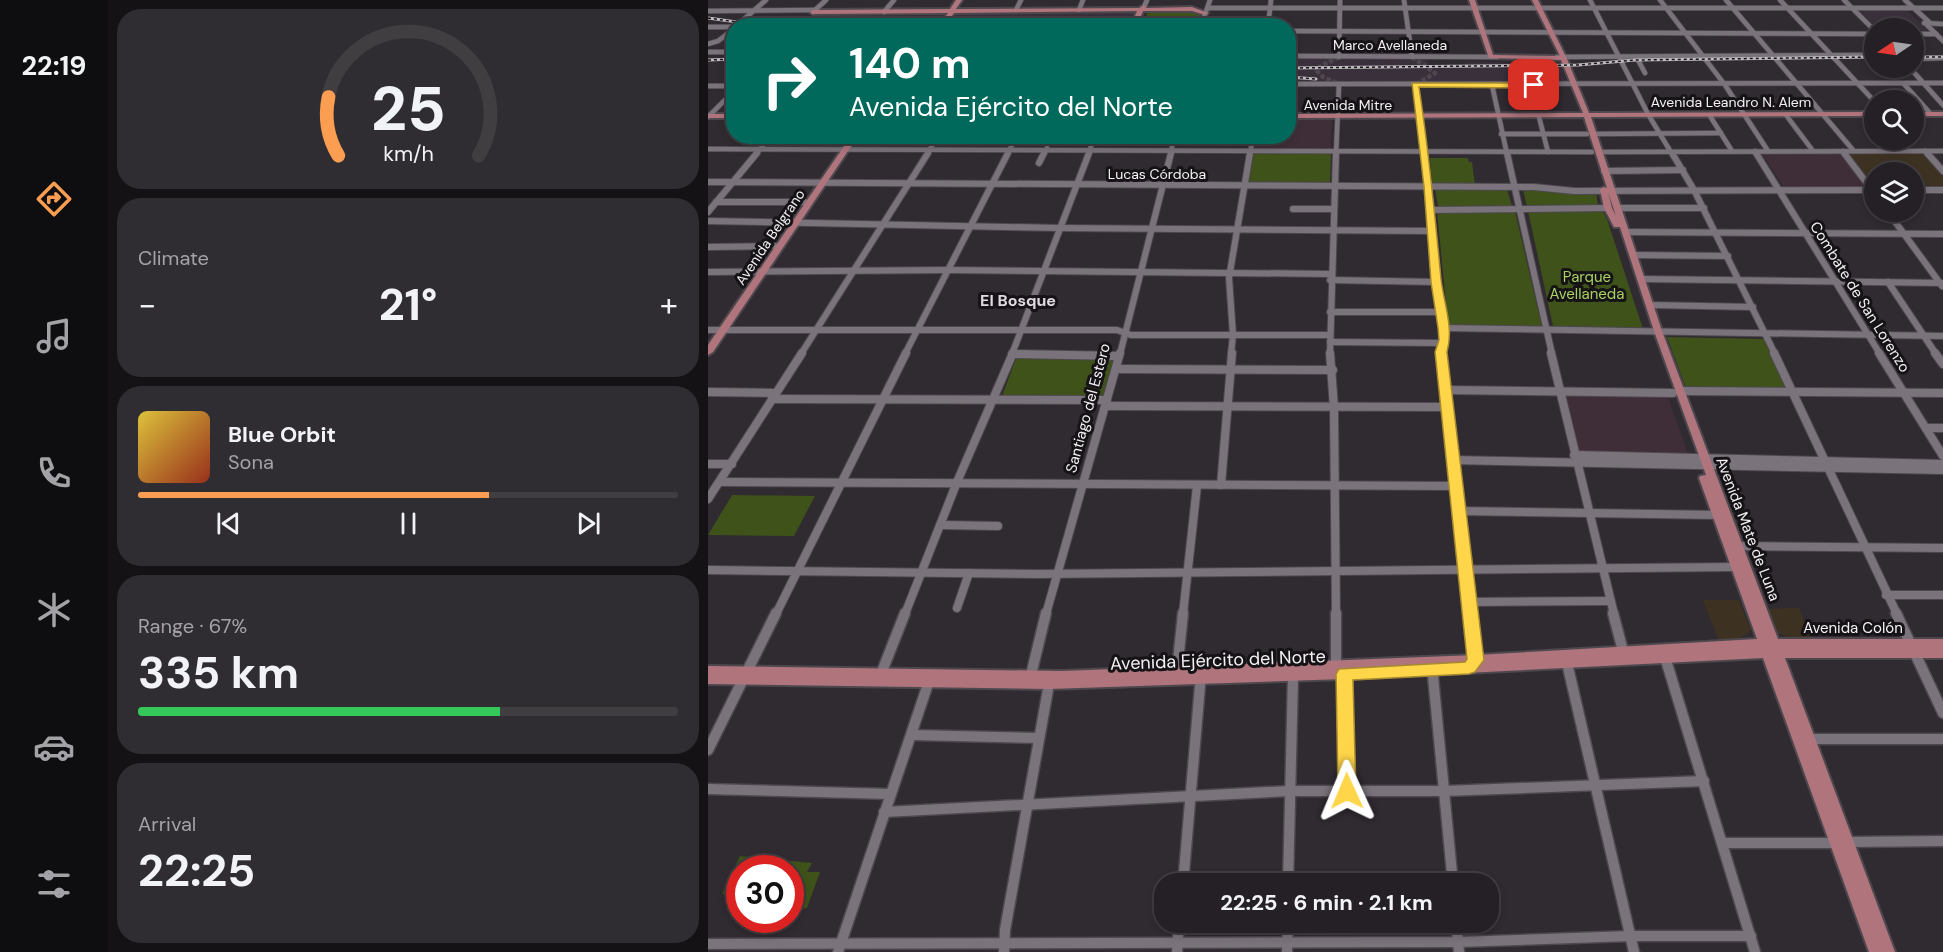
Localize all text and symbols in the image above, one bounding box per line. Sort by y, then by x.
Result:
north arrow [1864,18,1924,78]
map controls [1864,18,1924,222]
text: 140 m [849,36,971,91]
street label: Marco Avellaneda [1333,36,1447,54]
icon: right [750,42,828,120]
text: 22:19 [22,48,87,83]
pin [1508,59,1559,110]
text: 25 [371,68,445,149]
icon: arrive [1517,68,1550,101]
text: Avenida Ejército del Norte [849,89,1173,124]
button: search [1864,90,1924,150]
street label: Avenida Leandro N. Alem [1651,93,1811,111]
street label: Avenida Mitre [1304,96,1392,114]
text: km/h [383,140,433,168]
button: layers [1864,162,1924,222]
street label: Lucas Córdoba [1108,165,1206,183]
icon: directions [33,178,75,220]
street label: Avenida Belgrano [731,186,809,288]
street label: Combate de San Lorenzo [1805,218,1915,376]
text: Climate [138,245,209,271]
park label: Parque Avellaneda [1550,267,1624,304]
text: 21° [379,275,437,334]
text: − [138,283,156,326]
text: + [660,283,678,326]
district label: El Bosque [980,290,1056,311]
icon: music [33,315,75,357]
street label: Santiago del Estero [1061,341,1115,475]
text: Blue Orbit [228,420,336,449]
text: Sona [228,449,274,475]
icon: phone [33,452,75,494]
street label: Avenida Mate de Luna [1711,454,1785,604]
icon: previous [212,507,245,540]
icon: pause [392,507,425,540]
icon: next [572,507,605,540]
icon: climate [33,589,75,631]
text: Range · 67% [138,613,247,639]
street label: Avenida Colón [1803,618,1903,638]
text: 335 km [138,643,299,702]
street label: Avenida Ejército del Norte [1110,644,1326,676]
icon: car [33,726,75,768]
position arrow [1315,759,1379,823]
text: Arrival [138,811,196,837]
text: 22:25 [138,841,255,900]
speed limit sign: 30 [726,855,804,933]
icon: filters [33,863,75,905]
text: 22:25 · 6 min · 2.1 km [1220,888,1433,917]

